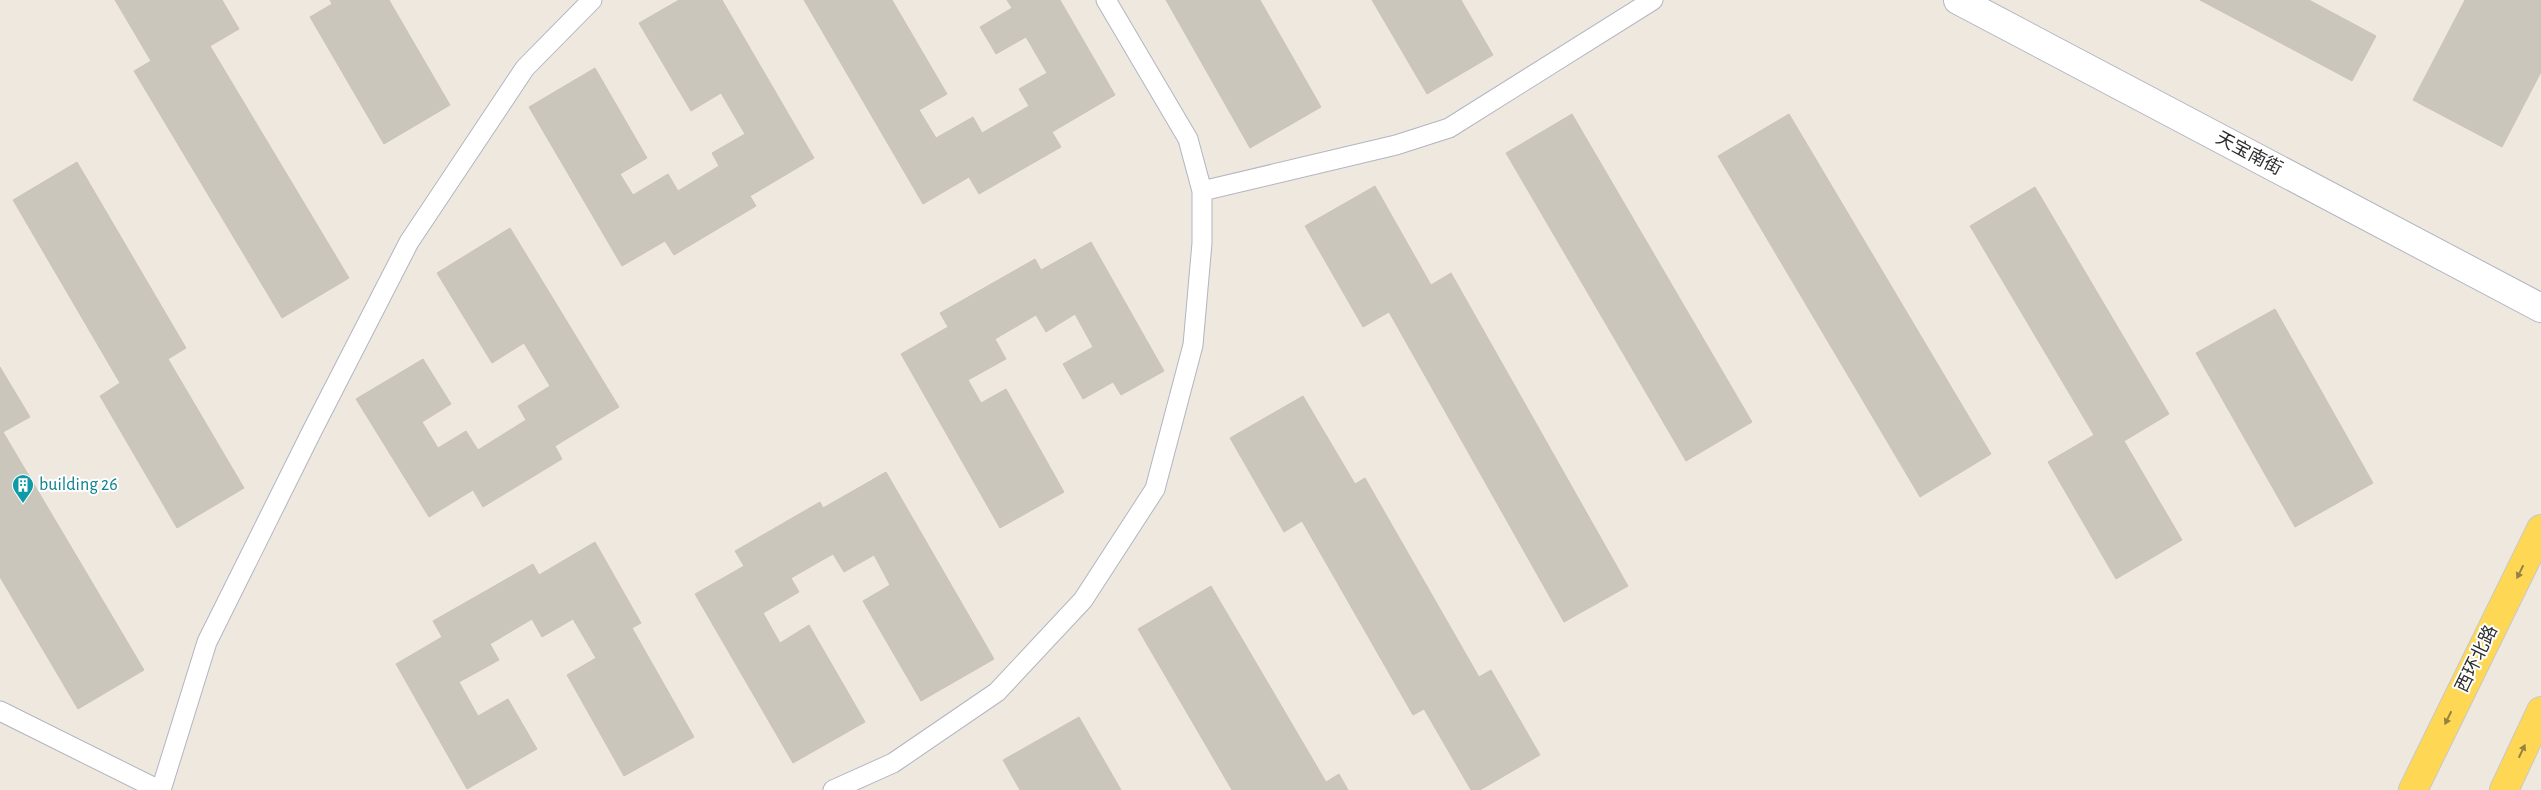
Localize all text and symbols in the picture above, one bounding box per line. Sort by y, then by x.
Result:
street label: 天宝南街 [2213,127,2286,179]
building icon: building 26 [11,473,35,504]
place label: building 26 [39,476,118,494]
one-way arrow [2515,565,2524,580]
street label: 西环北路 [2451,622,2501,695]
one-way arrow [2444,711,2452,725]
one-way arrow [2518,744,2526,758]

